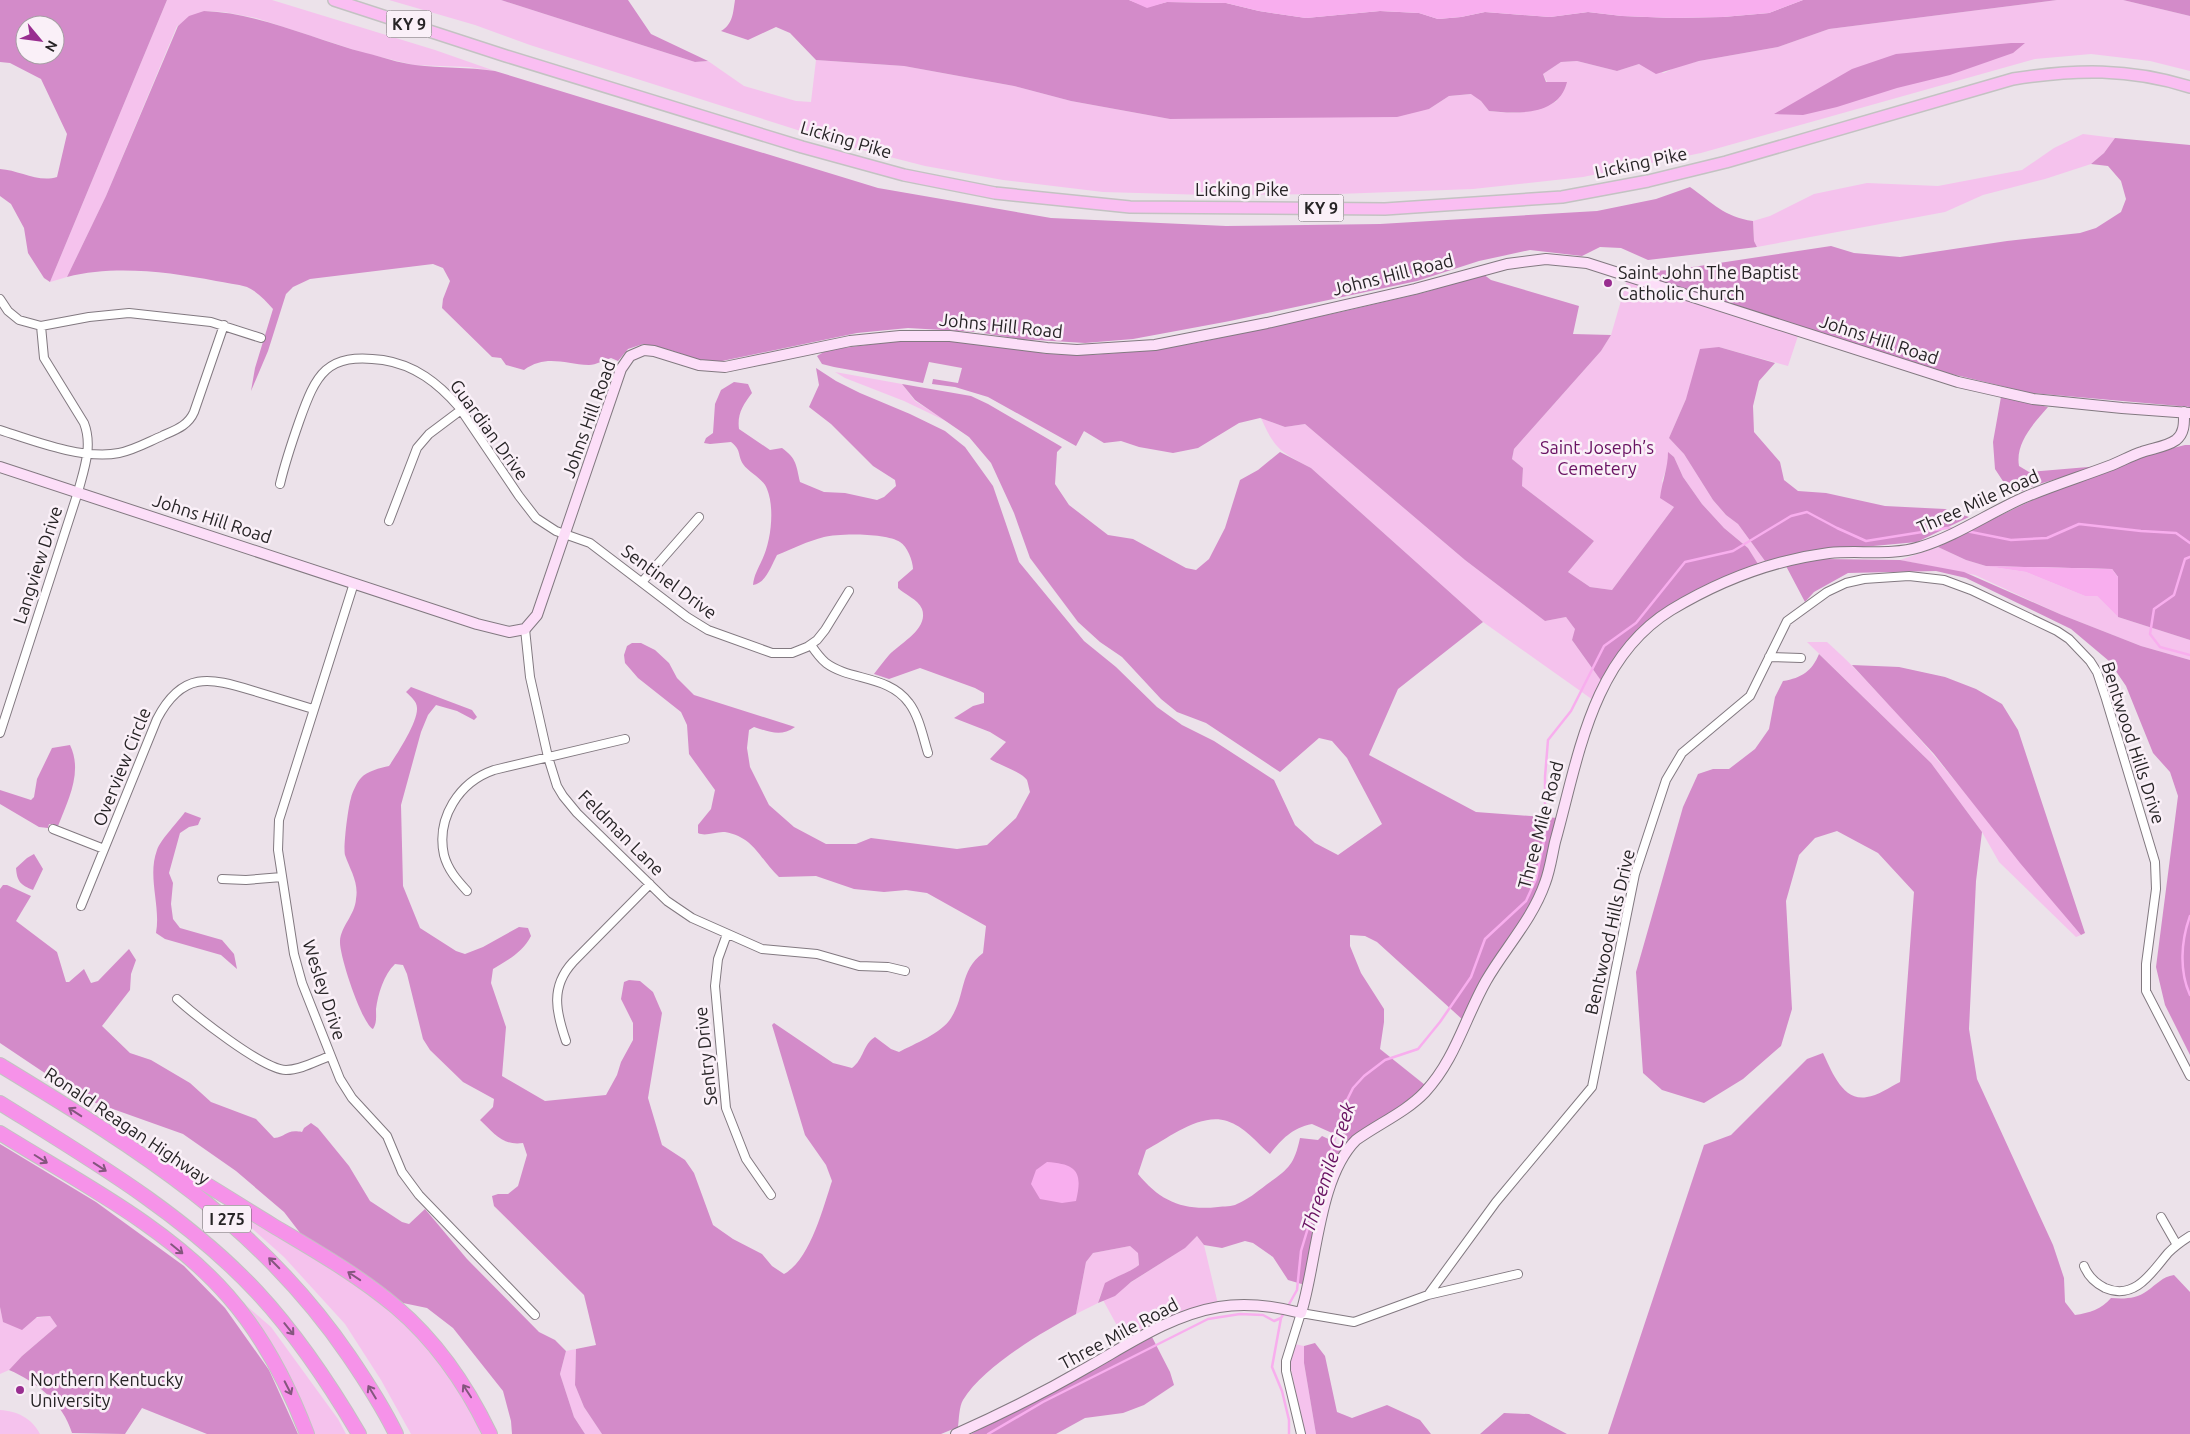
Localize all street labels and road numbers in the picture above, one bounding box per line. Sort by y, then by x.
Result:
road number: KY 9 [386,10,432,38]
street label: Licking Pike [798,116,894,162]
street label: Licking Pike [1593,142,1689,182]
street label: Licking Pike [1195,179,1289,199]
road number: KY 9 [1298,194,1344,222]
street label: Johns Hill Road [1330,249,1455,299]
street label: Johns Hill Road [938,309,1064,341]
street label: Johns Hill Road [1817,310,1941,368]
street label: Johns Hill Road [557,357,619,480]
street label: Guardian Drive [447,375,533,484]
street label: Three Mile Road [1914,465,2042,537]
street label: Johns Hill Road [150,489,274,547]
street label: Langview Drive [9,503,66,626]
street label: Sentinel Drive [618,540,721,622]
street label: Bentwood Hills Drive [2098,659,2170,826]
street label: Overview Circle [88,704,154,829]
street label: Three Mile Road [1513,759,1567,891]
street label: Feldman Lane [575,785,669,879]
street label: Bentwood Hills Drive [1580,847,1638,1016]
street label: Wesley Drive [299,937,351,1042]
street label: Sentry Drive [690,1006,720,1107]
street label: Ronald Reagan Highway [41,1063,214,1188]
road number: I 275 [203,1206,251,1232]
street label: Three Mile Road [1056,1293,1181,1373]

